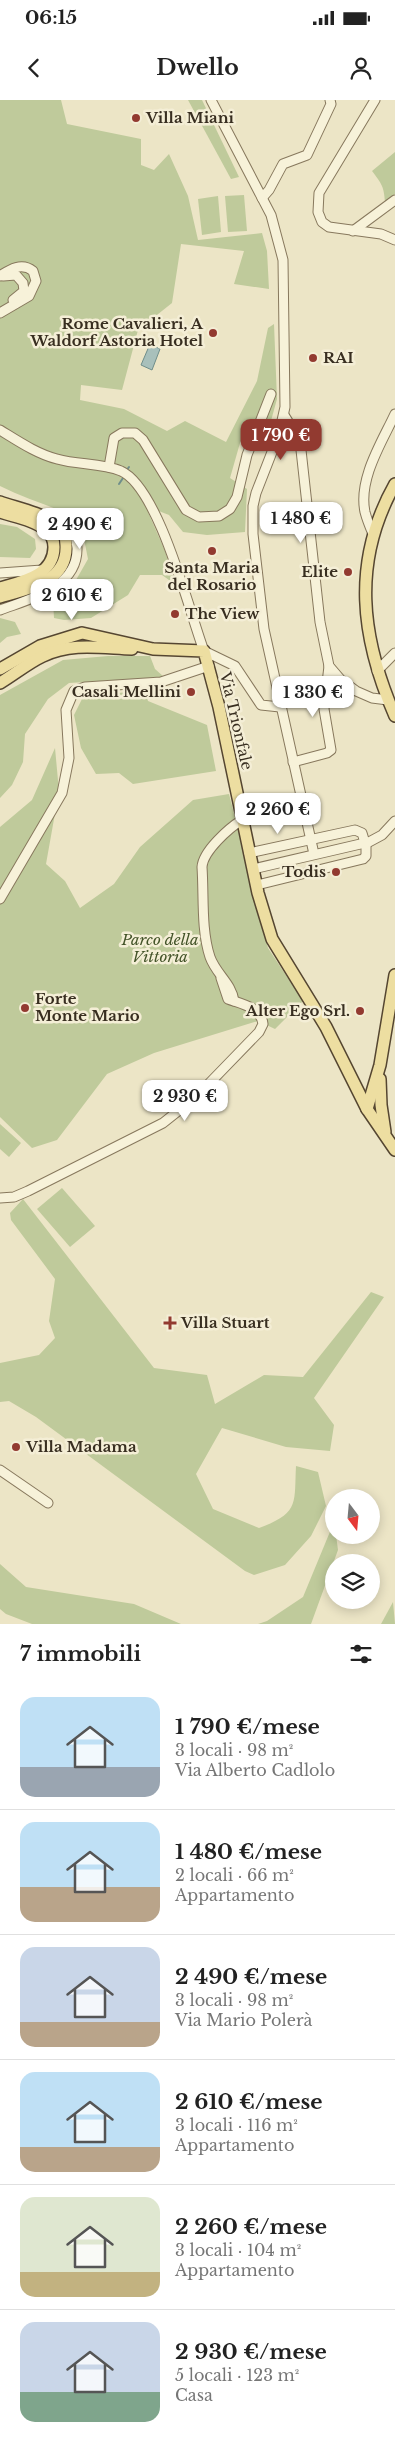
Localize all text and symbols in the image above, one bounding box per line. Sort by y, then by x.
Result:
text: 06:15 [25,6,77,29]
icon: back [20,54,48,82]
text: Dwello [156,54,239,81]
icon: person [347,54,375,82]
place label: Villa Miani [145,108,235,127]
marker: Villa Miani [130,112,142,124]
place label: Rome Cavalieri, A Waldorf Astoria Hotel [29,314,204,350]
marker: Rome Cavalieri, A Waldorf Astoria Hotel [207,327,219,339]
place label: RAI [323,348,354,367]
marker: RAI [307,352,319,364]
pin: 1 790 € [235,418,327,461]
text: 1 790 € [252,425,310,445]
pin: 1 480 € [255,502,347,544]
pin: 2 490 € [34,508,126,550]
text: 1 480 € [271,508,331,528]
text: 2 490 € [48,514,112,534]
marker: Santa Maria del Rosario [206,545,218,557]
place label: Santa Maria del Rosario [164,558,260,594]
place label: Elite [301,562,338,581]
marker: Elite [342,566,354,578]
pin: 2 610 € [26,578,118,621]
text: 2 610 € [42,585,102,605]
place label: The View [185,604,260,623]
marker: The View [169,608,181,620]
street label: Via Trionfale [216,669,257,772]
pin: 1 330 € [267,676,359,718]
place label: Casali Mellini [72,682,182,701]
text: 1 330 € [283,682,343,702]
marker: Casali Mellini [185,686,197,698]
pin: 2 260 € [232,792,324,835]
text: 2 260 € [246,799,310,819]
place label: Todis [282,862,326,881]
marker: Todis [330,866,342,878]
park label: Parco della Vittoria [120,930,199,966]
place label: Forte Monte Mario [35,989,140,1025]
place label: Alter Ego Srl. [245,1001,350,1020]
marker: Forte Monte Mario [19,1002,31,1014]
marker: Alter Ego Srl. [354,1005,366,1017]
pin: 2 930 € [139,1080,231,1122]
text: 2 930 € [153,1086,217,1106]
place label: Villa Stuart [180,1313,270,1332]
marker: Villa Stuart [163,1316,177,1330]
place label: Villa Madama [25,1437,137,1456]
marker: Villa Madama [10,1441,22,1453]
north arrow [325,1489,380,1544]
map controls [325,1489,380,1609]
button: layers [325,1554,380,1609]
icon: filters [347,1640,375,1668]
text: 7 immobili [20,1641,141,1667]
text: 1 790 €/mese [175,1714,320,1740]
icon: home [60,1717,120,1777]
text: 3 locali · 98 m² [175,1740,293,1760]
text: Via Alberto Cadlolo [175,1760,335,1780]
text: 1 480 €/mese [175,1839,322,1865]
icon: home [60,1842,120,1902]
text: 2 locali · 66 m² [175,1865,294,1885]
text: Appartamento [175,1885,294,1905]
text: 2 490 €/mese [175,1964,327,1990]
icon: home [60,1967,120,2027]
text: 3 locali · 98 m² [175,1990,293,2010]
text: Via Mario Polerà [175,2010,312,2030]
text: 2 610 €/mese [175,2089,323,2115]
icon: home [60,2092,120,2152]
text: 3 locali · 116 m² [175,2115,298,2135]
text: Appartamento [175,2135,294,2155]
text: 2 260 €/mese [175,2214,327,2240]
icon: home [60,2217,120,2277]
text: 3 locali · 104 m² [175,2240,301,2260]
text: Appartamento [175,2260,294,2280]
text: 2 930 €/mese [175,2339,327,2365]
icon: home [60,2342,120,2402]
text: 5 locali · 123 m² [175,2365,299,2385]
text: Casa [175,2385,213,2405]

